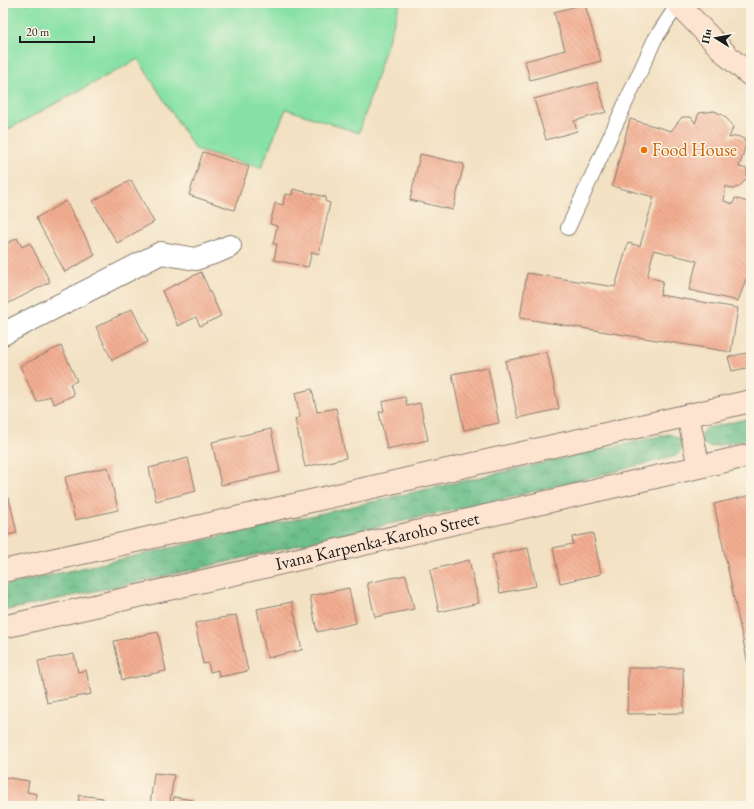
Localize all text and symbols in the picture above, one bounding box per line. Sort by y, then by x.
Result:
scale bar [20,18,94,44]
north arrow [696,18,736,58]
text: 20 m [26,24,50,40]
text: Пн [698,27,715,45]
place label: Food House [652,138,737,161]
marker: Food House [639,145,649,155]
street label: Ivana Karpenka-Karoho Street [273,506,482,575]

